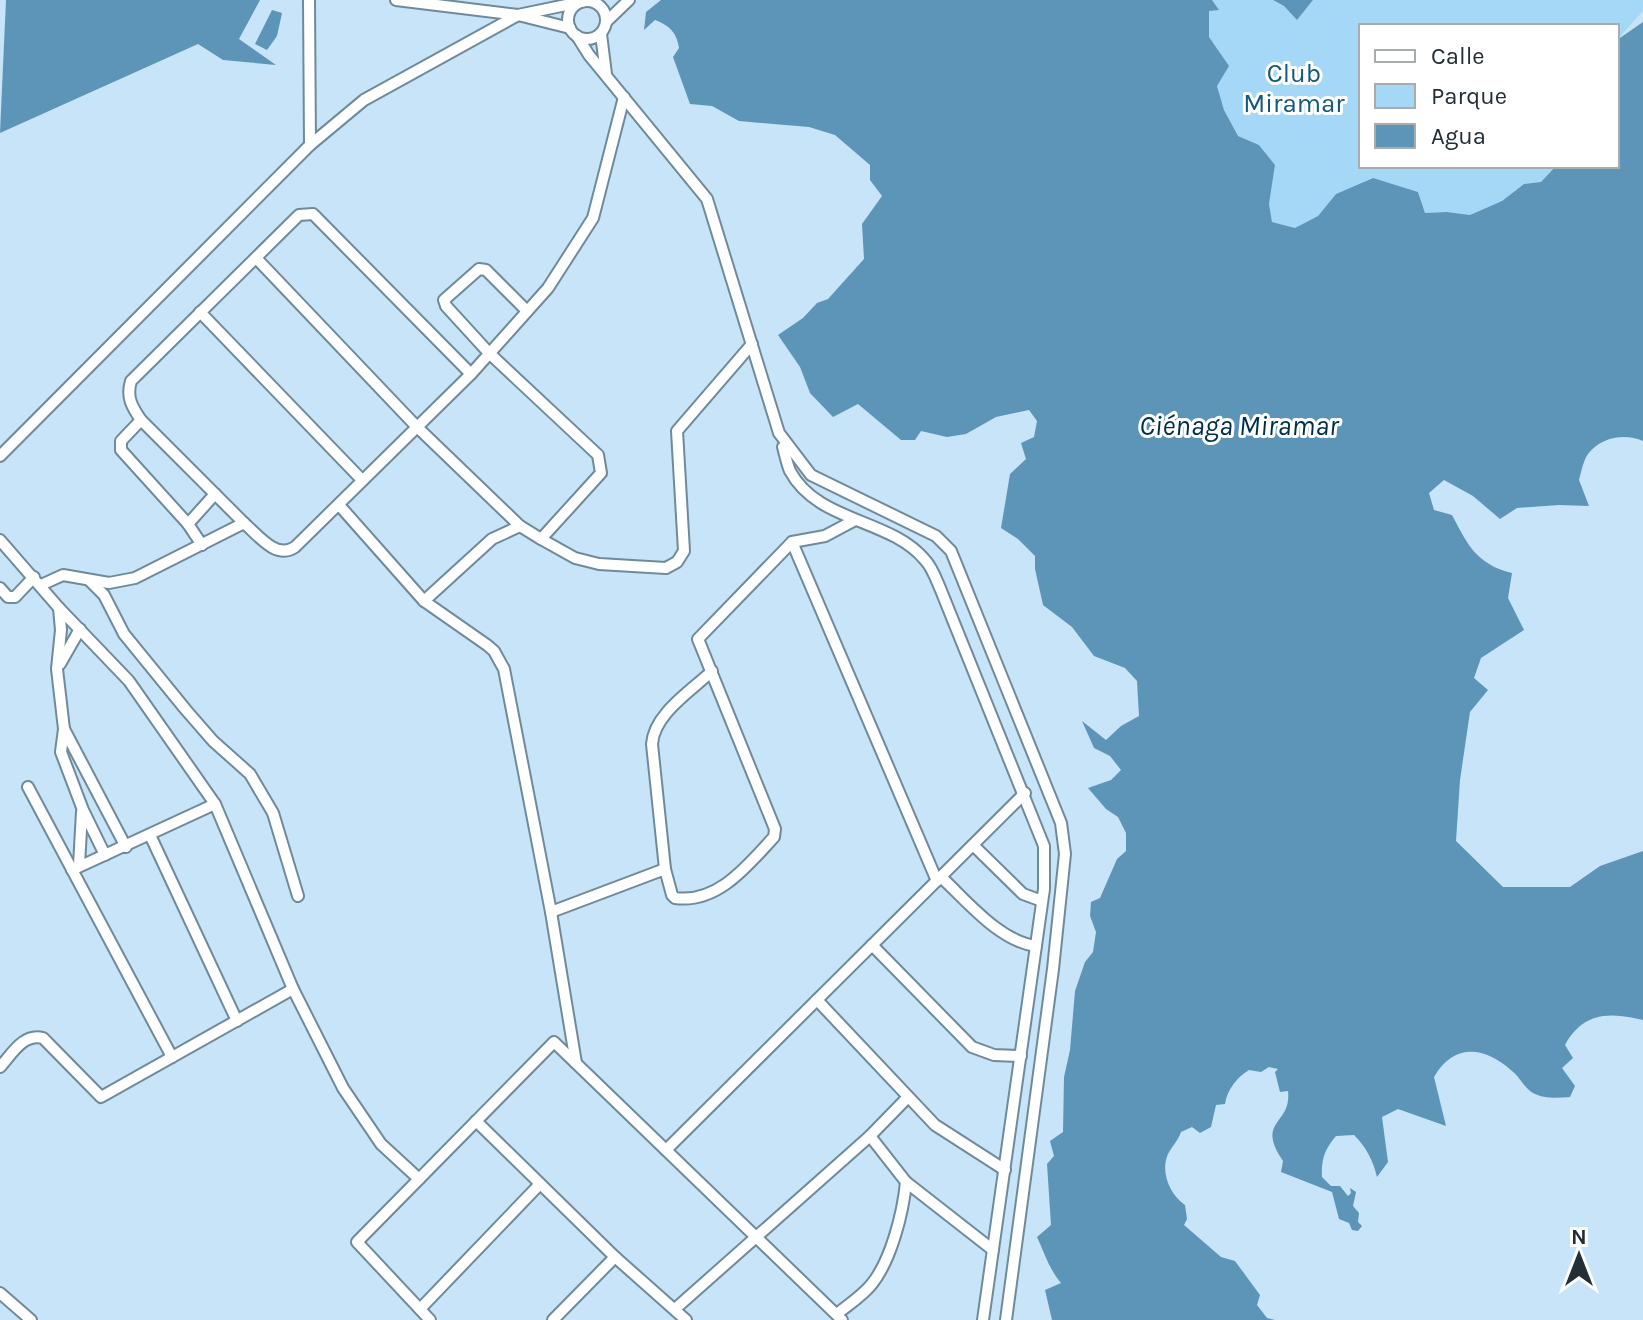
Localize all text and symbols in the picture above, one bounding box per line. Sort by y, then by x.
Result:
legend [1359,24,1619,168]
text: Calle [1431,42,1485,70]
park label: Club Miramar [1243,58,1345,119]
text: Parque [1431,82,1507,110]
text: Agua [1431,122,1486,150]
water label: Ciénaga Miramar [1139,409,1340,442]
north arrow [1539,1216,1619,1296]
text: N [1571,1224,1587,1250]

